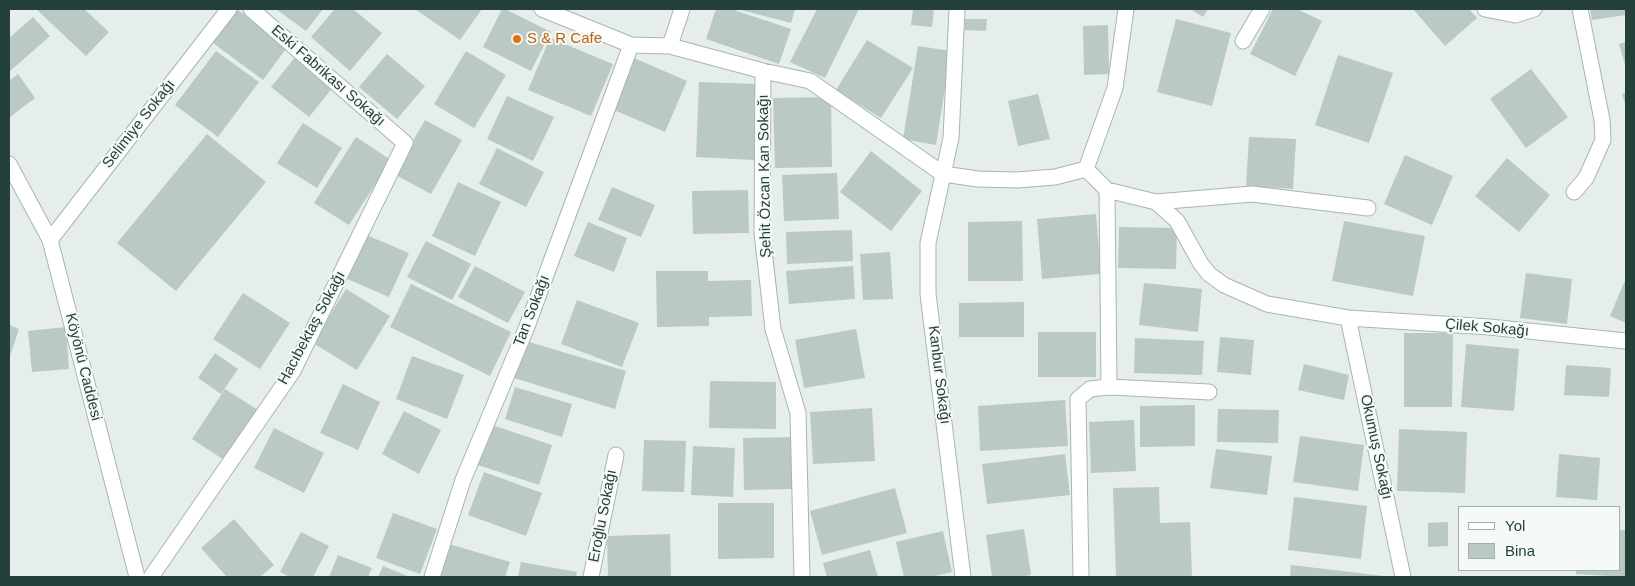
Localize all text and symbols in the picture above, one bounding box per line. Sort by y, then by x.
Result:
street label: Eski Fabrikası Sokağı [267,22,389,130]
place label: S & R Cafe [527,30,602,48]
marker: S & R Cafe [511,33,523,45]
street label: Selimiye Sokağı [99,76,179,172]
street label: Şehit Özcan Kan Sokağı [755,94,775,258]
street label: Hacıbektaş Sokağı [274,268,350,388]
street label: Tan Sokağı [510,273,554,349]
street label: Köyönü Caddesi [61,311,105,423]
street label: Çilek Sokağı [1444,315,1530,341]
street label: Kanbur Sokağı [924,325,954,425]
street label: Okumuş Sokağı [1356,393,1396,501]
street label: Eroğlu Sokağı [585,468,621,564]
legend [1458,506,1620,571]
text: Yol [1505,517,1525,534]
text: Bina [1505,542,1535,559]

